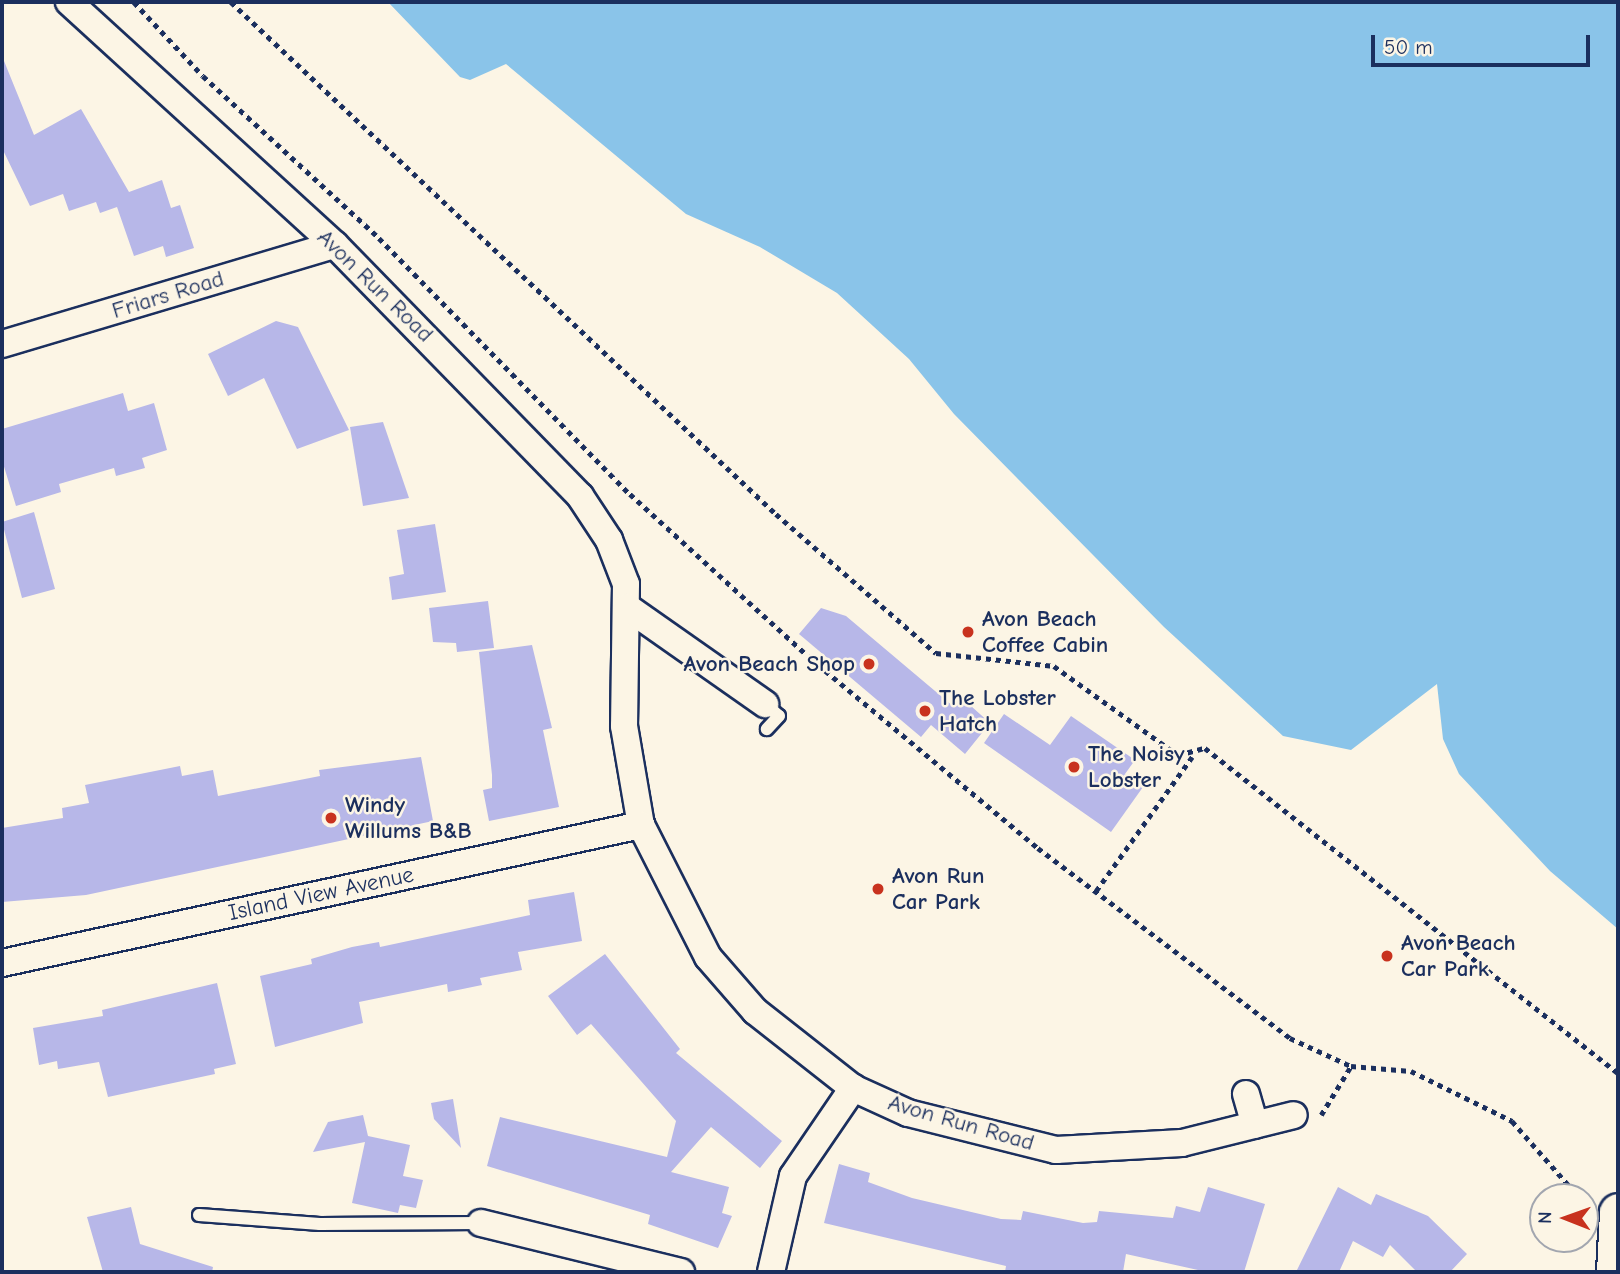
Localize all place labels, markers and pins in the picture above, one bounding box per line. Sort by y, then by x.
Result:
place label: Avon Beach Coffee Cabin [982,605,1108,659]
marker: Avon Beach Coffee Cabin [960,624,976,640]
place label: Avon Beach Shop [684,650,855,678]
marker: Avon Beach Shop [861,656,877,672]
place label: The Lobster Hatch [939,684,1056,738]
marker: The Lobster Hatch [917,703,933,719]
place label: The Noisy Lobster [1088,740,1184,794]
marker: The Noisy Lobster [1066,759,1082,775]
place label: Windy Willums B&B [345,791,472,845]
marker: Windy Willums B&B [323,810,339,826]
place label: Avon Run Car Park [892,862,984,916]
marker: Avon Run Car Park [870,881,886,897]
place label: Avon Beach Car Park [1401,929,1516,983]
marker: Avon Beach Car Park [1379,948,1395,964]

